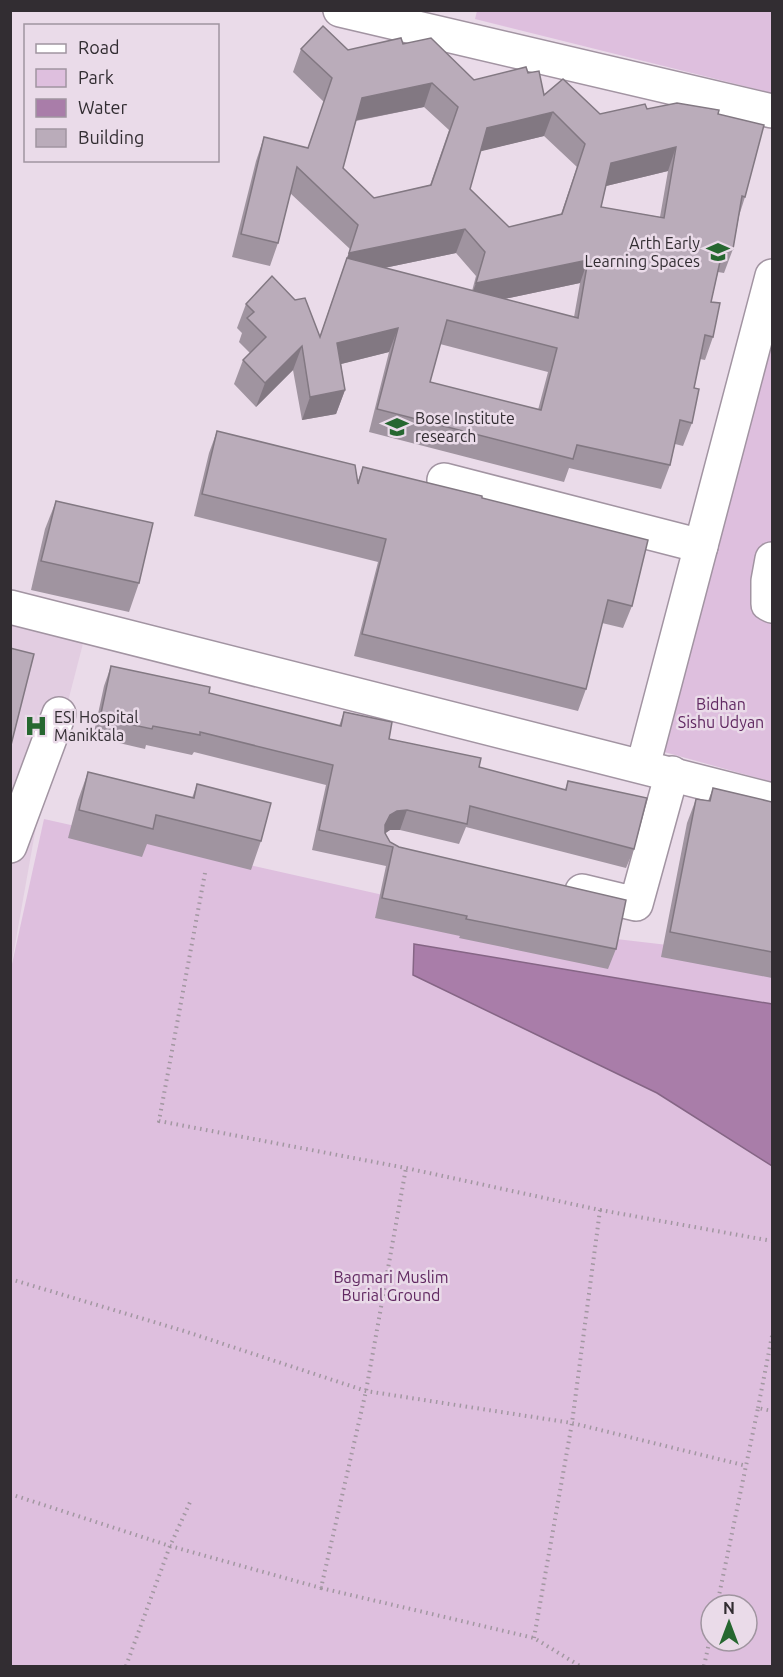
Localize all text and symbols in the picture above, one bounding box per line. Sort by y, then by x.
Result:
legend [24,24,219,162]
text: Road [78,37,120,57]
text: Park [78,67,114,87]
text: Water [78,97,128,117]
text: Building [78,127,144,147]
place label: Arth Early Learning Spaces [585,234,700,270]
school or university icon: Arth Early Learning Spaces [705,239,731,265]
place label: Bose Institute research [415,409,515,445]
school or university icon: Bose Institute research [384,414,410,440]
park label: Bidhan Sishu Udyan [678,695,764,731]
place label: ESI Hospital Maniktala [54,708,139,744]
hospital icon: ESI Hospital Maniktala [23,713,49,739]
park label: Bagmari Muslim Burial Ground [333,1268,449,1304]
north arrow [699,1593,759,1653]
text: N [723,1599,735,1617]

